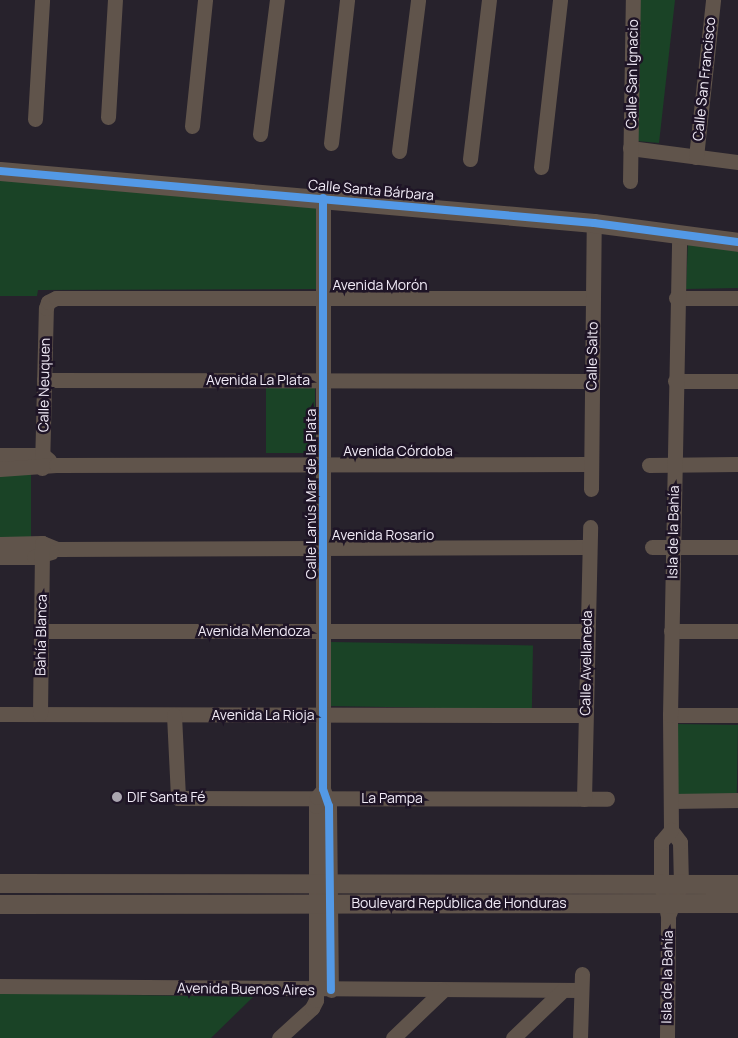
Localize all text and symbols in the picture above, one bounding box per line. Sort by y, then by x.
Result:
street label: Calle San Francisco [689,16,719,142]
street label: Calle San Ignacio [623,19,641,129]
street label: Calle Santa Bárbara [307,176,435,204]
street label: Avenida Morón [332,277,428,293]
street label: Calle Salto [583,322,601,390]
street label: Calle Neuquen [35,338,53,432]
street label: Avenida La Plata [206,372,310,388]
street label: Calle Lanús Mar de la Plata [303,409,319,579]
street label: Avenida Córdoba [343,443,453,459]
street label: Isla de la Bahía [664,485,682,579]
street label: Avenida Rosario [332,527,434,543]
street label: Bahía Blanca [32,594,50,676]
street label: Calle Avellaneda [577,610,595,716]
street label: Avenida Mendoza [198,623,310,639]
street label: Avenida La Rioja [212,707,314,723]
place label: DIF Santa Fé [127,789,205,805]
street label: La Pampa [361,790,423,806]
marker: DIF Santa Fé [111,791,123,803]
street label: Boulevard República de Honduras [351,895,567,911]
street label: Isla de la Bahía [658,930,676,1024]
street label: Avenida Buenos Aires [177,979,315,999]

